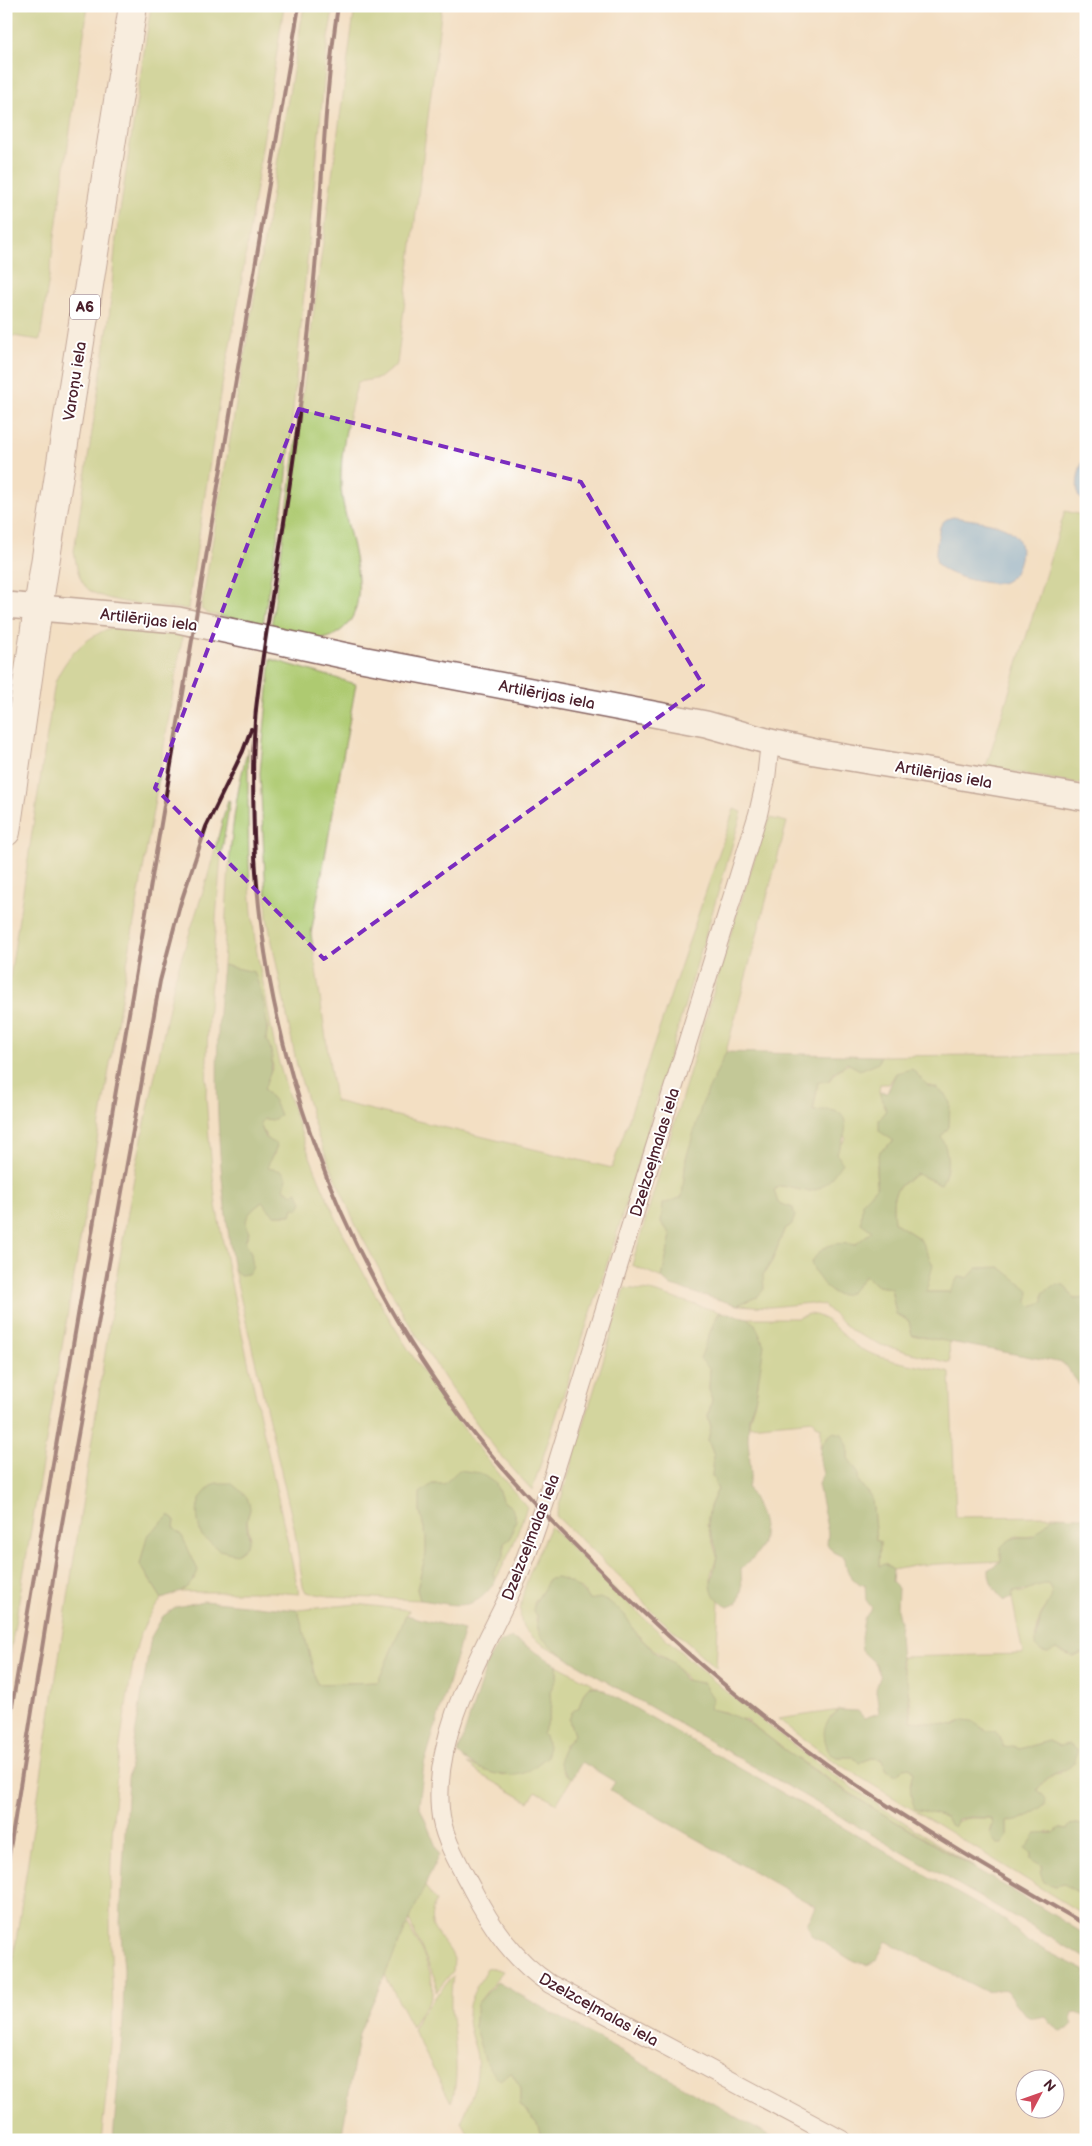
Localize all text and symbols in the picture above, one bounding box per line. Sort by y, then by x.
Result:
road number: A6 [70,294,100,320]
street label: Varoņu iela [60,340,91,422]
street label: Artilērijas iela [99,605,198,636]
street label: Artilērijas iela [497,677,596,714]
street label: Artilērijas iela [894,758,993,793]
street label: Dzelzceļmalas iela [627,1086,684,1219]
street label: Dzelzceļmalas iela [499,1472,564,1603]
street label: Dzelzceļmalas iela [535,1970,661,2051]
north arrow [1014,2068,1064,2118]
text: N [1040,2076,1059,2095]

